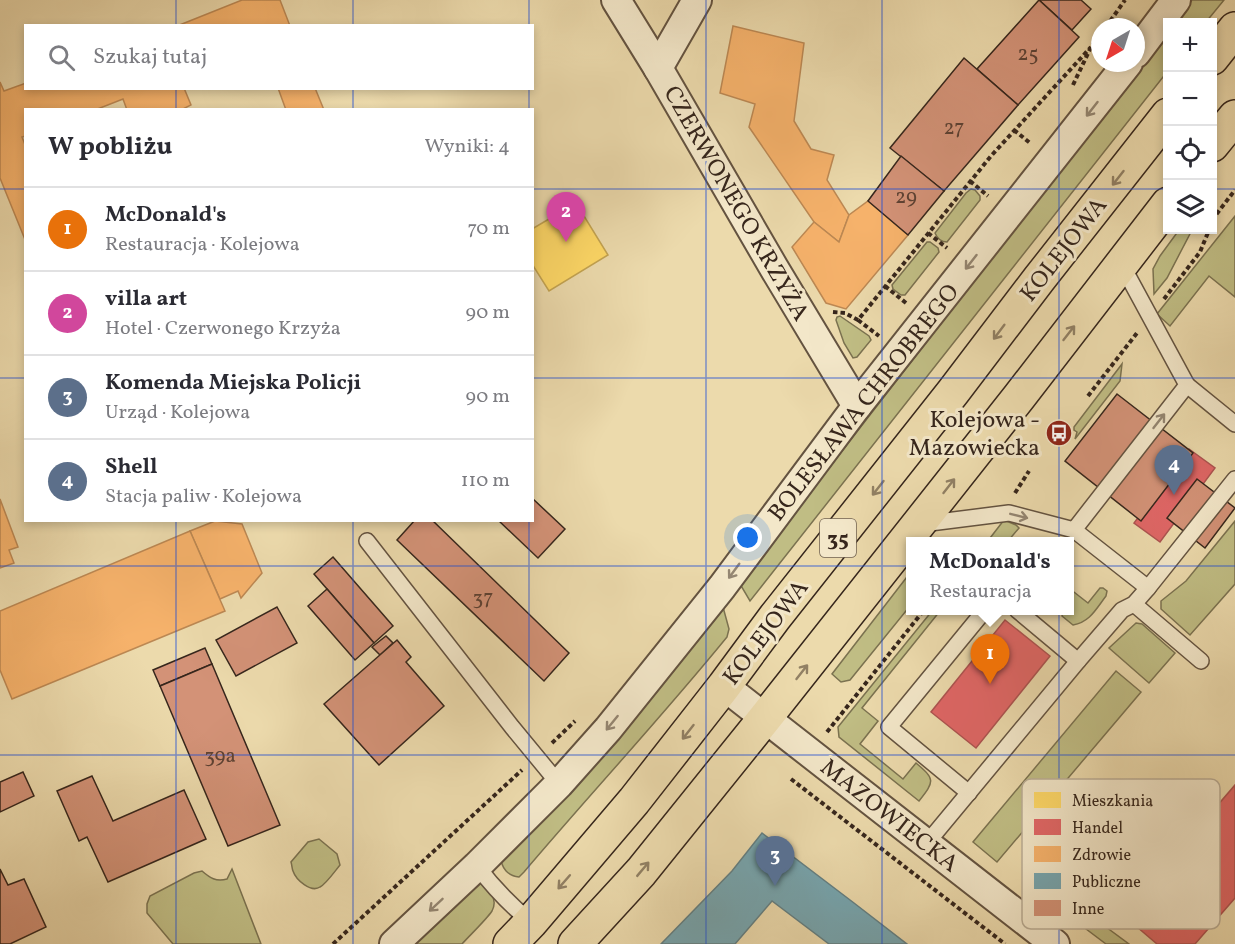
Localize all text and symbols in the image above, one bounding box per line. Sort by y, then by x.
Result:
north arrow [1091,18,1145,72]
map controls [1163,18,1217,234]
button: + [1163,18,1217,72]
search box [24,24,534,90]
house number: 25 [1017,40,1039,69]
icon: search [45,41,78,74]
text: Szukaj tutaj [93,42,207,73]
button: − [1163,72,1217,126]
street label: CZERWONEGO KRZYŻA [654,80,817,328]
one-way arrow [1086,101,1099,117]
house number: 27 [944,114,964,143]
button: locate [1163,126,1217,180]
text: W pobliżu [48,129,172,165]
text: Wyniki: 4 [424,133,510,161]
one-way arrow [1112,170,1125,186]
button: layers [1163,180,1217,234]
house number: 29 [895,183,917,212]
street label: KOLEJOWA [1013,191,1116,310]
pin: 2 [546,192,586,242]
text: McDonald's [105,200,226,231]
text: 1 [63,215,72,243]
text: 70 m [467,215,510,243]
text: Restauracja · Kolejowa [105,231,300,259]
one-way arrow [965,254,978,270]
street label: BOLESŁAWA CHROBREGO [761,277,968,529]
text: villa art [105,284,187,315]
text: 2 [62,299,73,327]
text: 90 m [466,299,510,327]
text: Hotel · Czerwonego Krzyża [105,315,341,343]
one-way arrow [993,323,1005,339]
one-way arrow [1063,325,1075,341]
text: Komenda Miejska Policji [105,368,361,399]
text: 3 [62,383,73,411]
text: 90 m [466,383,510,411]
text: Urząd · Kolejowa [105,399,250,427]
place label: Kolejowa - Mazowiecka [909,404,1040,466]
one-way arrow [1153,413,1166,429]
bus stop icon: Kolejowa - Mazowiecka [1044,418,1074,448]
pin: 4 [1154,446,1194,495]
text: Shell [105,452,157,483]
text: 4 [61,467,74,495]
text: 110 m [461,467,510,495]
one-way arrow [942,479,955,495]
one-way arrow [871,480,884,496]
text: Stacja paliw · Kolejowa [105,483,302,511]
one-way arrow [1009,510,1028,522]
road number: 35 [820,519,856,557]
your location [733,523,762,552]
popup [906,537,1074,615]
text: McDonald's [929,547,1051,578]
one-way arrow [728,562,740,578]
street label: KOLEJOWA [716,573,818,693]
text: Restauracja [929,578,1032,606]
house number: 37 [473,584,493,613]
pin: 1 [970,634,1010,684]
one-way arrow [795,664,808,680]
one-way arrow [606,715,619,731]
one-way arrow [682,723,695,739]
house number: 39a [204,742,236,771]
street label: MAZOWIECKA [812,752,965,882]
legend [1022,779,1220,929]
text: Mieszkania [1072,791,1153,813]
text: Handel [1072,818,1123,840]
pin: 3 [756,836,794,886]
text: Zdrowie [1072,845,1131,867]
one-way arrow [636,861,649,877]
text: Publiczne [1072,872,1141,894]
one-way arrow [557,874,571,889]
one-way arrow [428,898,443,912]
text: Inne [1072,899,1104,921]

